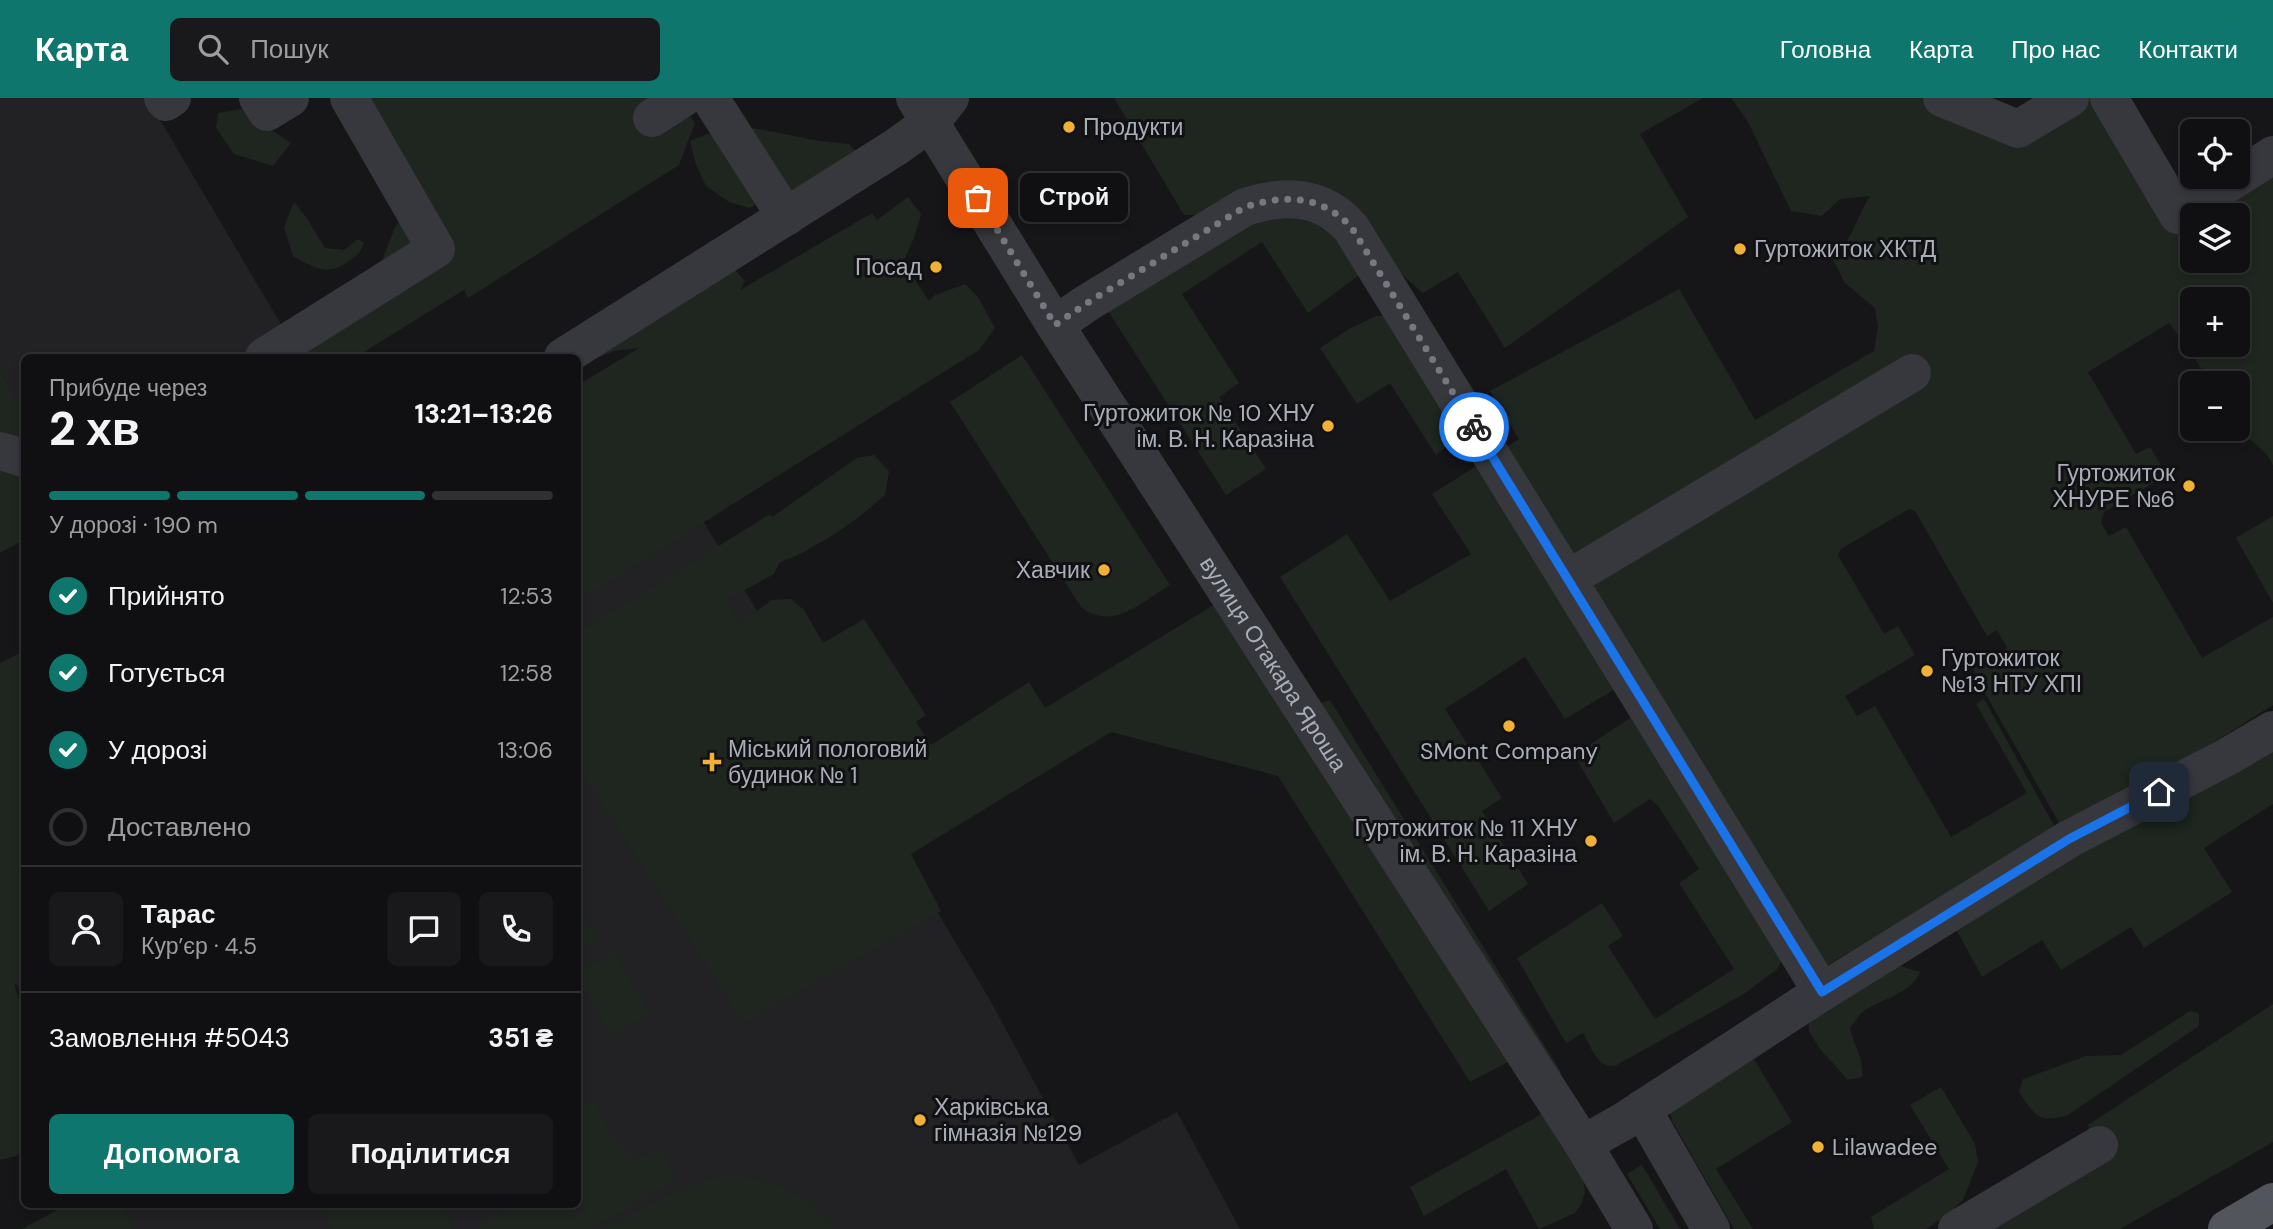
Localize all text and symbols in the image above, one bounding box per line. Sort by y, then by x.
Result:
search box [170,18,660,81]
text: Карта [35,28,128,71]
icon: search [194,30,232,68]
text: Пошук [250,32,329,66]
text: Головна [1780,34,1871,65]
text: Карта [1909,34,1973,65]
text: Про нас [2011,34,2100,65]
text: Контакти [2138,34,2238,65]
place label: Продукти [1083,112,1183,142]
marker: Продукти [1061,119,1077,135]
map controls [2180,119,2250,441]
button: locate [2180,119,2250,189]
pin [948,168,1008,228]
callout: Строй [1020,174,1128,222]
icon: bag [959,179,997,217]
text: Строй [1039,182,1109,212]
button: layers [2180,203,2250,273]
place label: Гуртожиток ХКТД [1754,234,1937,264]
marker: Гуртожиток ХКТД [1732,241,1748,257]
place label: Посад [855,252,923,282]
marker: Посад [928,259,944,275]
button: + [2180,287,2250,357]
button: − [2180,371,2250,441]
text: Прибуде через [49,373,207,403]
courier [1439,392,1509,462]
text: 13:21–13:26 [415,397,553,431]
place label: Гуртожиток № 10 ХНУ ім. В. Н. Каразіна [1083,398,1314,454]
text: 2 хв [49,399,140,459]
icon: bike [1455,408,1493,446]
marker: Гуртожиток № 10 ХНУ ім. В. Н. Каразіна [1320,418,1336,434]
place label: Гуртожиток ХНУРЕ №6 [2053,458,2176,514]
marker: Гуртожиток ХНУРЕ №6 [2181,478,2197,494]
text: У дорозі · 190 m [49,510,218,540]
street label: вулиця Отакара Яроша [1193,551,1354,777]
place label: Хавчик [1016,555,1091,585]
marker: Хавчик [1096,562,1112,578]
icon: check [49,577,87,615]
text: Прийнято [108,579,225,613]
text: 12:53 [500,581,553,611]
place label: Гуртожиток №13 НТУ ХПІ [1941,643,2082,699]
icon: check [49,654,87,692]
text: Готується [108,656,225,690]
text: 12:58 [500,658,553,688]
marker: Гуртожиток №13 НТУ ХПІ [1919,663,1935,679]
marker: SMont Company [1501,718,1517,734]
icon: check [49,731,87,769]
text: У дорозі [108,733,207,767]
place label: Міський пологовий будинок № 1 [728,734,927,790]
text: 13:06 [497,735,553,765]
place label: SMont Company [1420,736,1598,766]
marker: Міський пологовий будинок № 1 [702,752,722,772]
pin [2129,762,2189,822]
icon: home [2140,773,2178,811]
text: Доставлено [108,810,251,844]
place label: Гуртожиток № 11 ХНУ ім. В. Н. Каразіна [1354,813,1577,869]
marker: Гуртожиток № 11 ХНУ ім. В. Н. Каразіна [1583,833,1599,849]
button: person [49,892,123,966]
button: chat [387,892,461,966]
button: phone [479,892,553,966]
text: Тарас [141,897,216,931]
text: Кур’єр · 4.5 [141,931,257,961]
text: Замовлення #5043 [49,1021,290,1055]
text: 351 ₴ [488,1021,553,1055]
place label: Харківська гімназія №129 [934,1092,1082,1148]
marker: Харківська гімназія №129 [912,1112,928,1128]
button: Допомога [49,1114,294,1194]
button: Поділитися [308,1114,553,1194]
place label: Lilawadee [1832,1132,1937,1162]
marker: Lilawadee [1810,1139,1826,1155]

